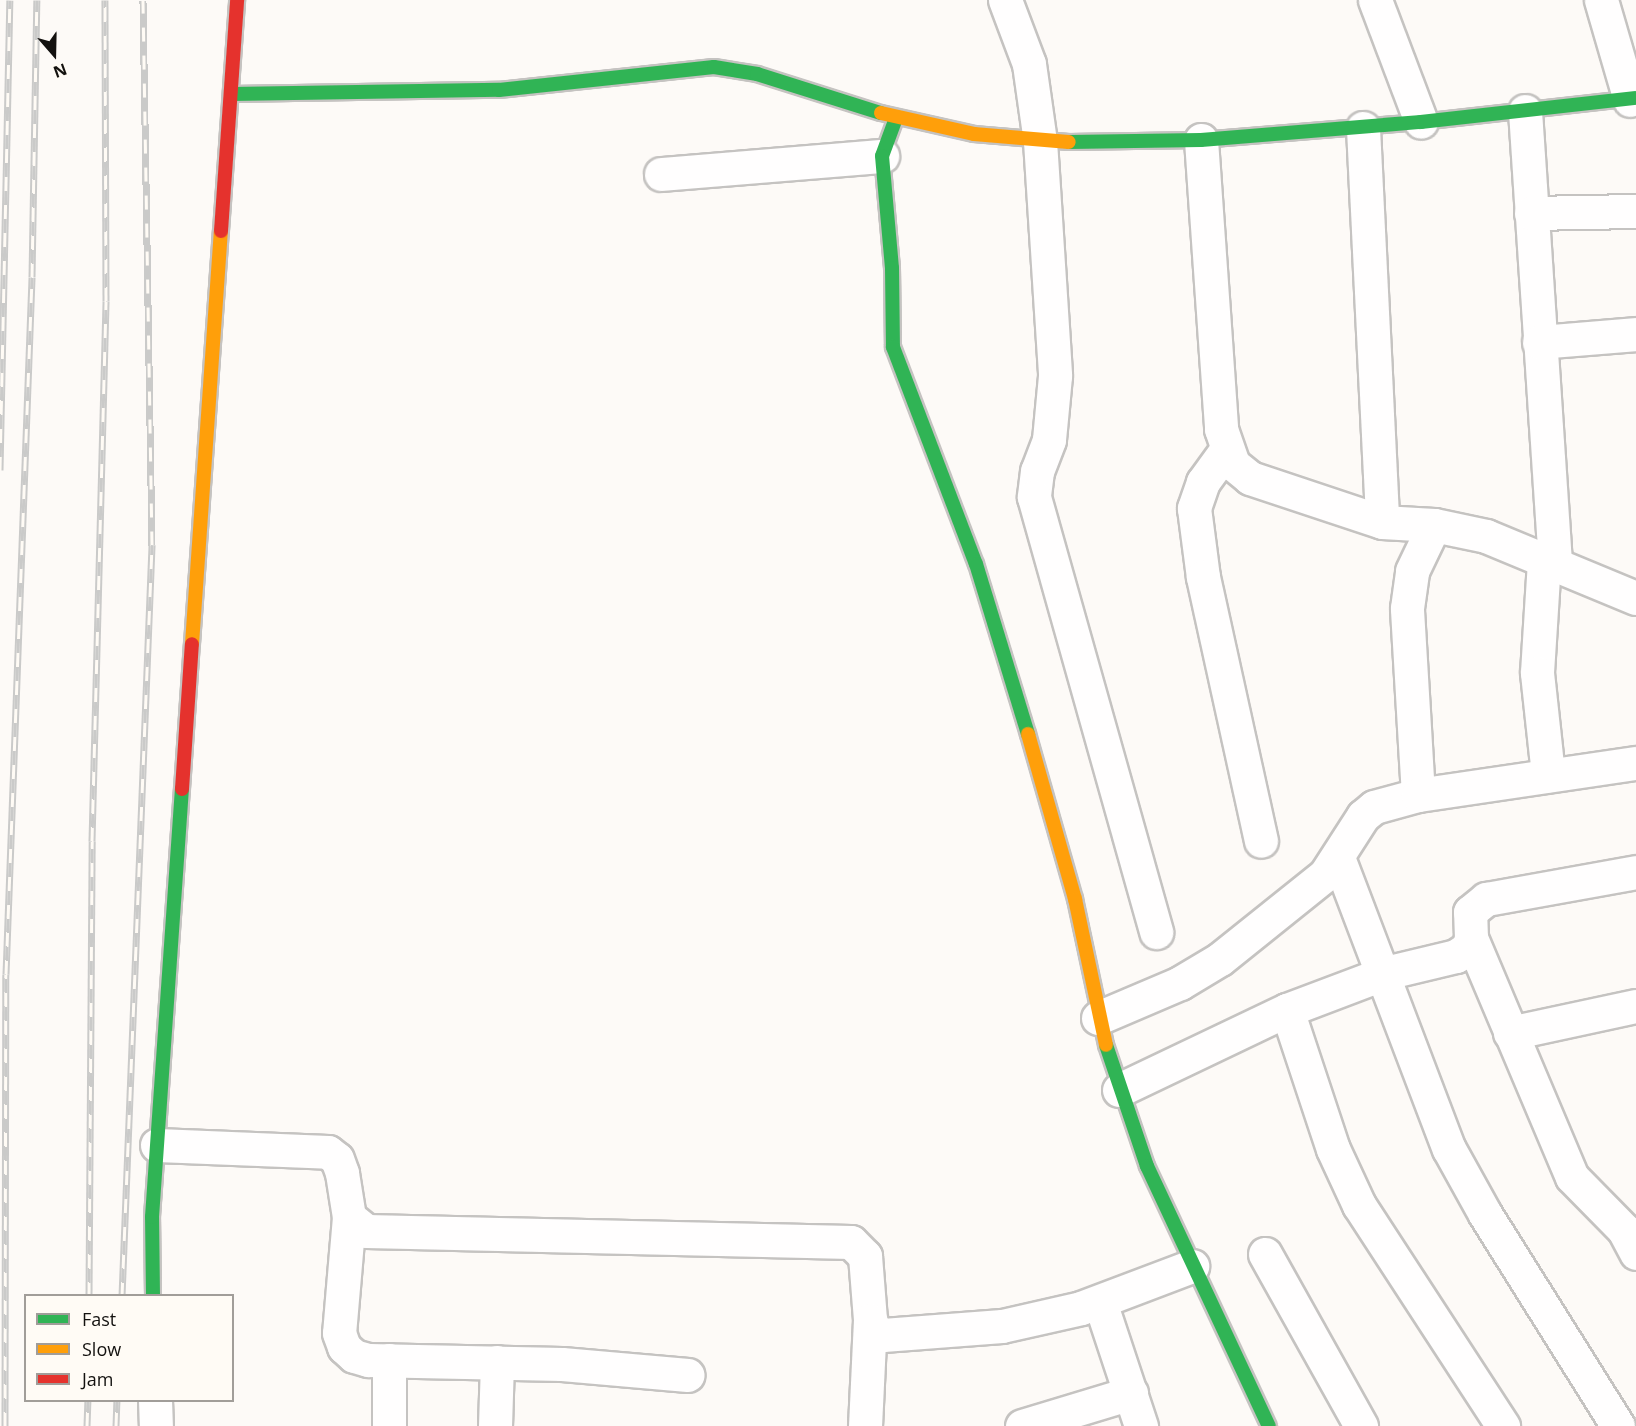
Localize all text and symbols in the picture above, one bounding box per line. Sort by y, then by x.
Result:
north arrow [24,24,84,84]
text: N [50,58,70,83]
legend [24,1294,234,1402]
text: Fast [82,1307,116,1331]
text: Slow [82,1337,121,1361]
text: Jam [82,1367,114,1391]

